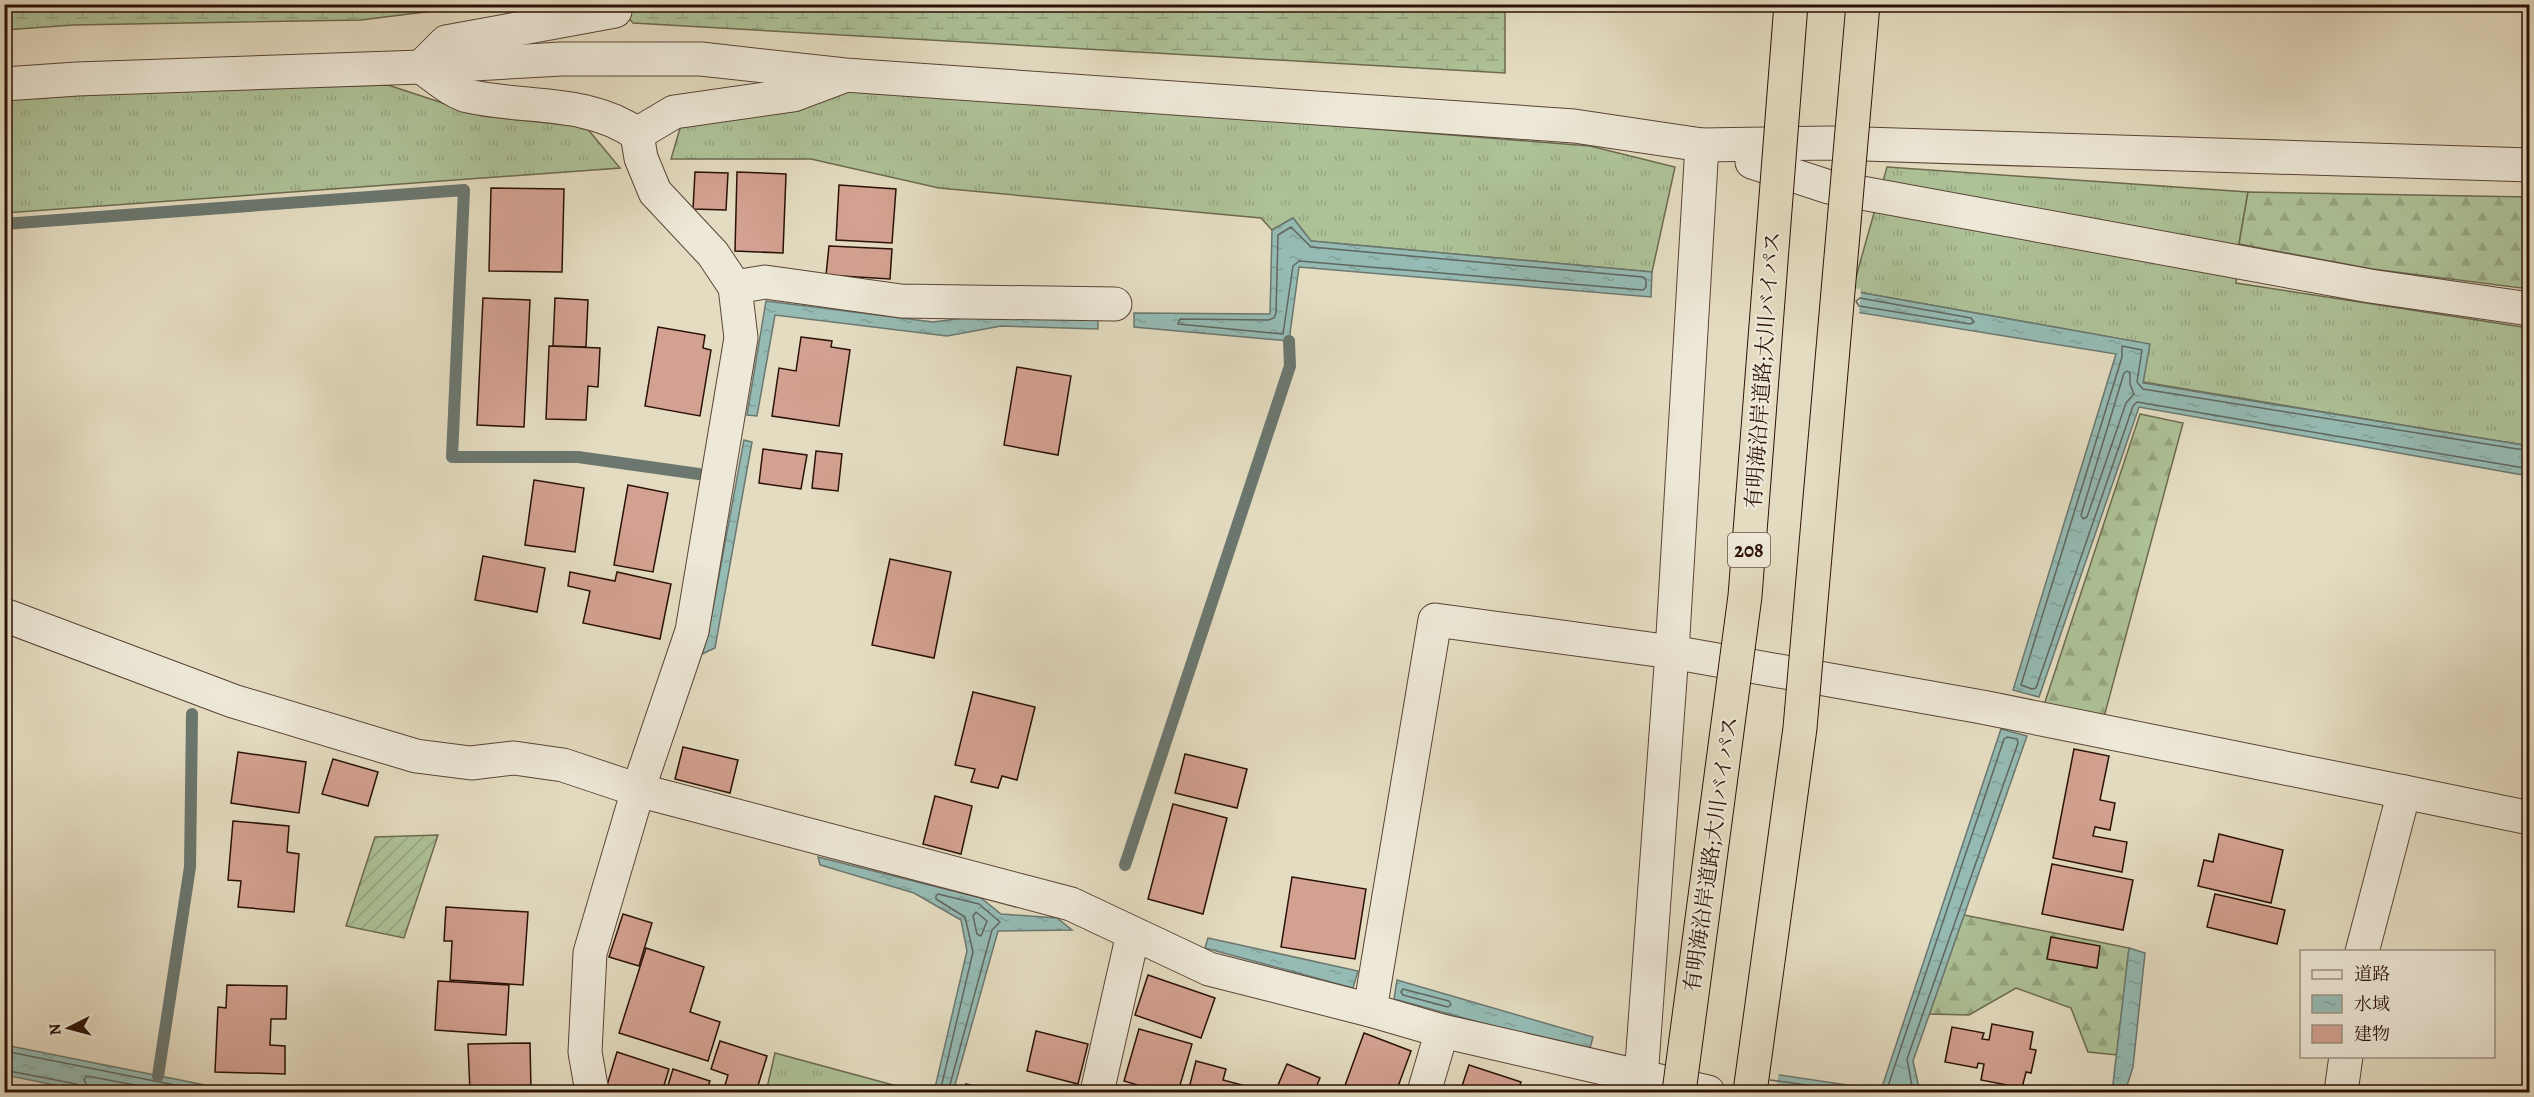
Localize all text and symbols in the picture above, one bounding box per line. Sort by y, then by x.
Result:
street label: 有明海沿岸道路;大川バイパス [1739,231,1787,509]
road number: 208 [1728,533,1770,567]
street label: 有明海沿岸道路;大川バイパス [1678,715,1744,993]
legend [2300,950,2495,1058]
text: 道路 [2354,962,2390,986]
text: 水域 [2354,992,2390,1016]
north arrow [39,998,99,1058]
text: N [43,1022,67,1036]
text: 建物 [2354,1022,2390,1046]

